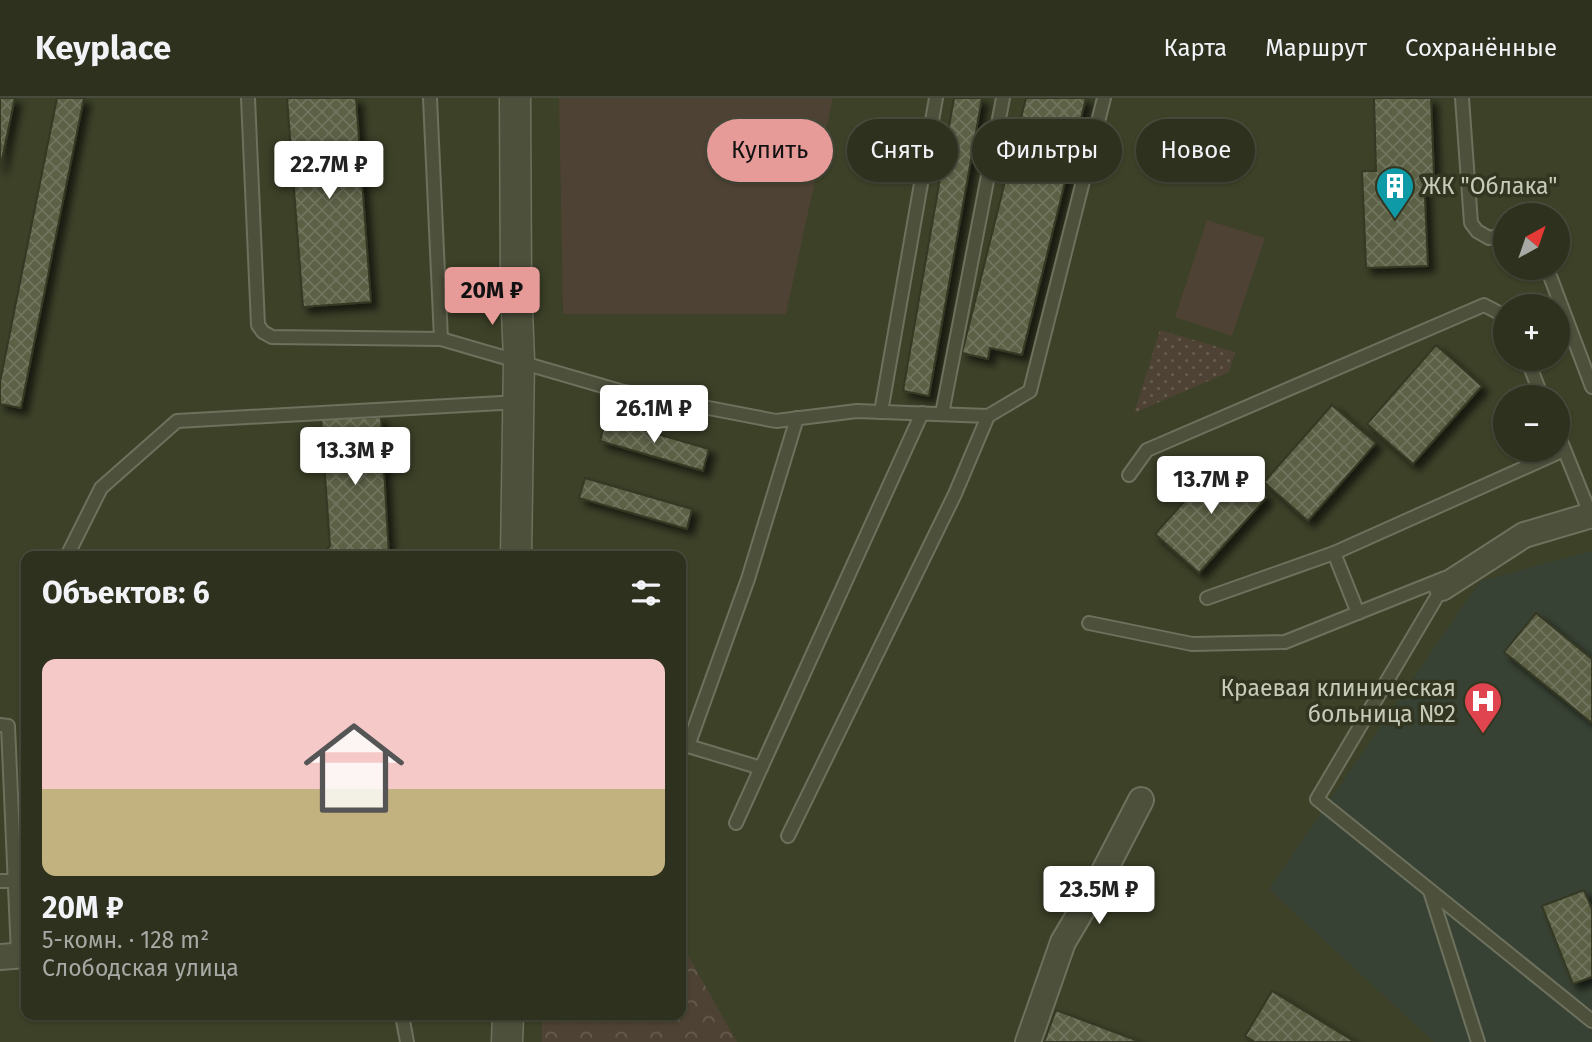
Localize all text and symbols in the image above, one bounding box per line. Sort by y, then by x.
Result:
text: Keyplace [35,28,171,68]
text: Карта [1164,34,1227,62]
text: Маршрут [1265,34,1367,62]
text: Сохранённые [1405,34,1557,62]
chip: Купить [707,119,833,182]
chip: Снять [847,119,958,182]
chip: Фильтры [972,119,1122,182]
chip: Новое [1136,119,1255,182]
pin: 22.7M ₽ [264,141,394,201]
text: 22.7M ₽ [290,150,368,178]
building icon: ЖК "Облака" [1374,165,1416,220]
place label: ЖК "Облака" [1422,172,1558,200]
north arrow [1493,203,1570,280]
map controls [1493,203,1570,462]
pin: 20M ₽ [443,268,541,327]
text: 20M ₽ [461,276,523,304]
button: + [1493,294,1570,371]
button: − [1493,385,1570,462]
pin: 26.1M ₽ [589,386,719,445]
text: 26.1M ₽ [616,394,692,422]
pin: 13.3M ₽ [290,428,420,487]
text: 13.3M ₽ [316,436,394,464]
pin: 13.7M ₽ [1146,456,1276,516]
text: 13.7M ₽ [1173,465,1249,493]
icon: filters [627,574,665,612]
text: Объектов: 6 [42,575,210,611]
place label: Краевая клиническая больница №2 [1221,674,1456,728]
hospital icon: Краевая клиническая больница №2 [1462,680,1504,735]
icon: home [291,705,417,831]
pin: 23.5M ₽ [1034,866,1164,926]
text: 23.5M ₽ [1059,875,1139,903]
text: 20M ₽ [42,890,124,926]
text: 5-комн. · 128 m² [42,926,209,954]
text: Слободская улица [42,954,239,982]

